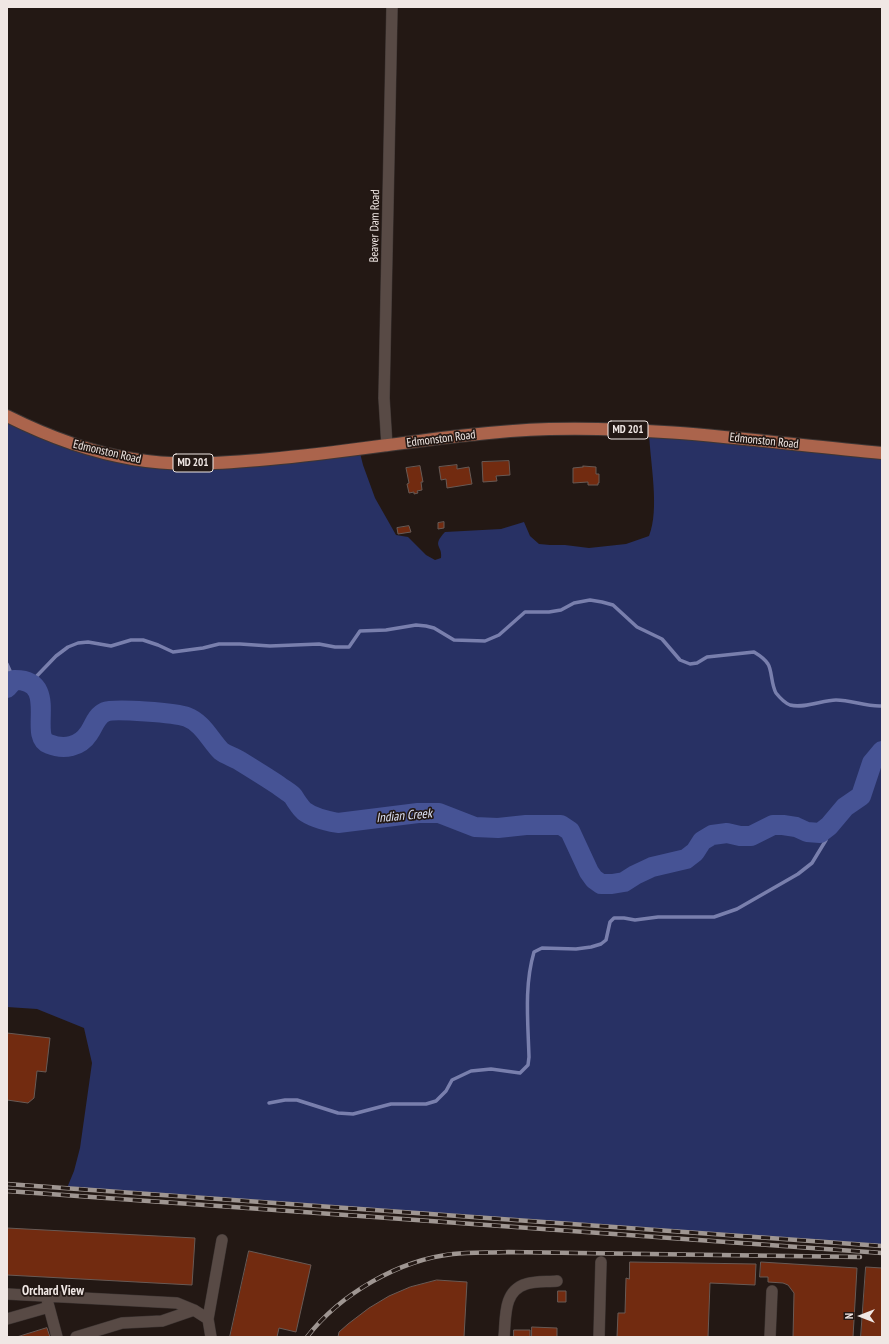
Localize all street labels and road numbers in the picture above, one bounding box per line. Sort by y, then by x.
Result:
street label: Beaver Dam Road [367,189,383,263]
road number: MD 201 [608,421,648,439]
street label: Edmonston Road [406,428,476,450]
street label: Edmonston Road [729,430,799,452]
street label: Edmonston Road [72,437,142,467]
road number: MD 201 [173,454,213,472]

